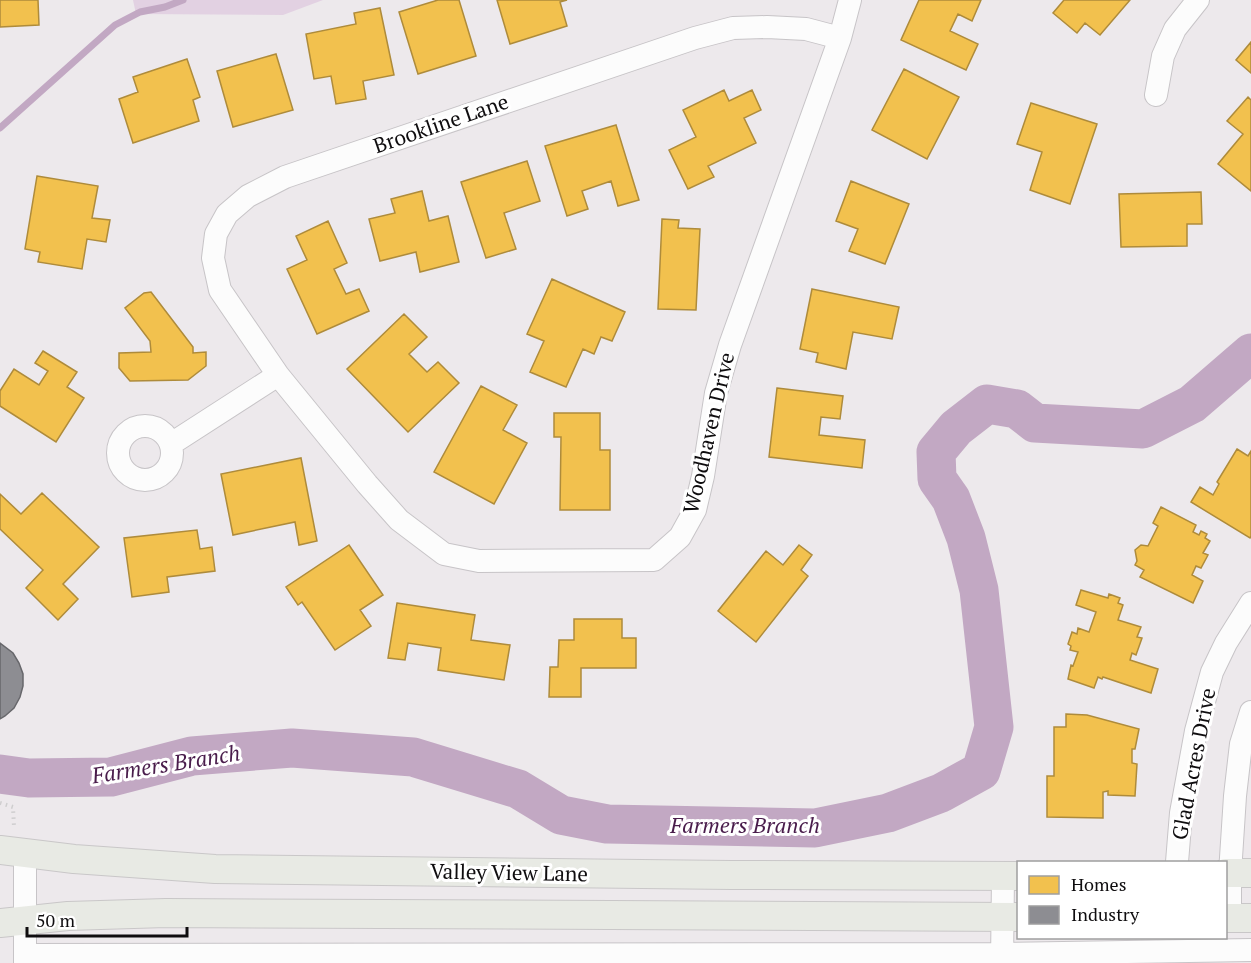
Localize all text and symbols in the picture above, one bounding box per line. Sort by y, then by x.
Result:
street label: Brookline Lane [369,87,512,159]
street label: Woodhaven Drive [676,349,740,516]
street label: Glad Acres Drive [1165,686,1221,842]
water label: Farmers Branch [89,737,242,790]
water label: Farmers Branch [669,810,820,839]
street label: Valley View Lane [430,857,588,887]
legend [1017,861,1227,939]
text: Homes [1071,872,1126,896]
scale bar [27,900,188,938]
text: Industry [1071,902,1140,926]
text: 50 m [36,908,76,932]

